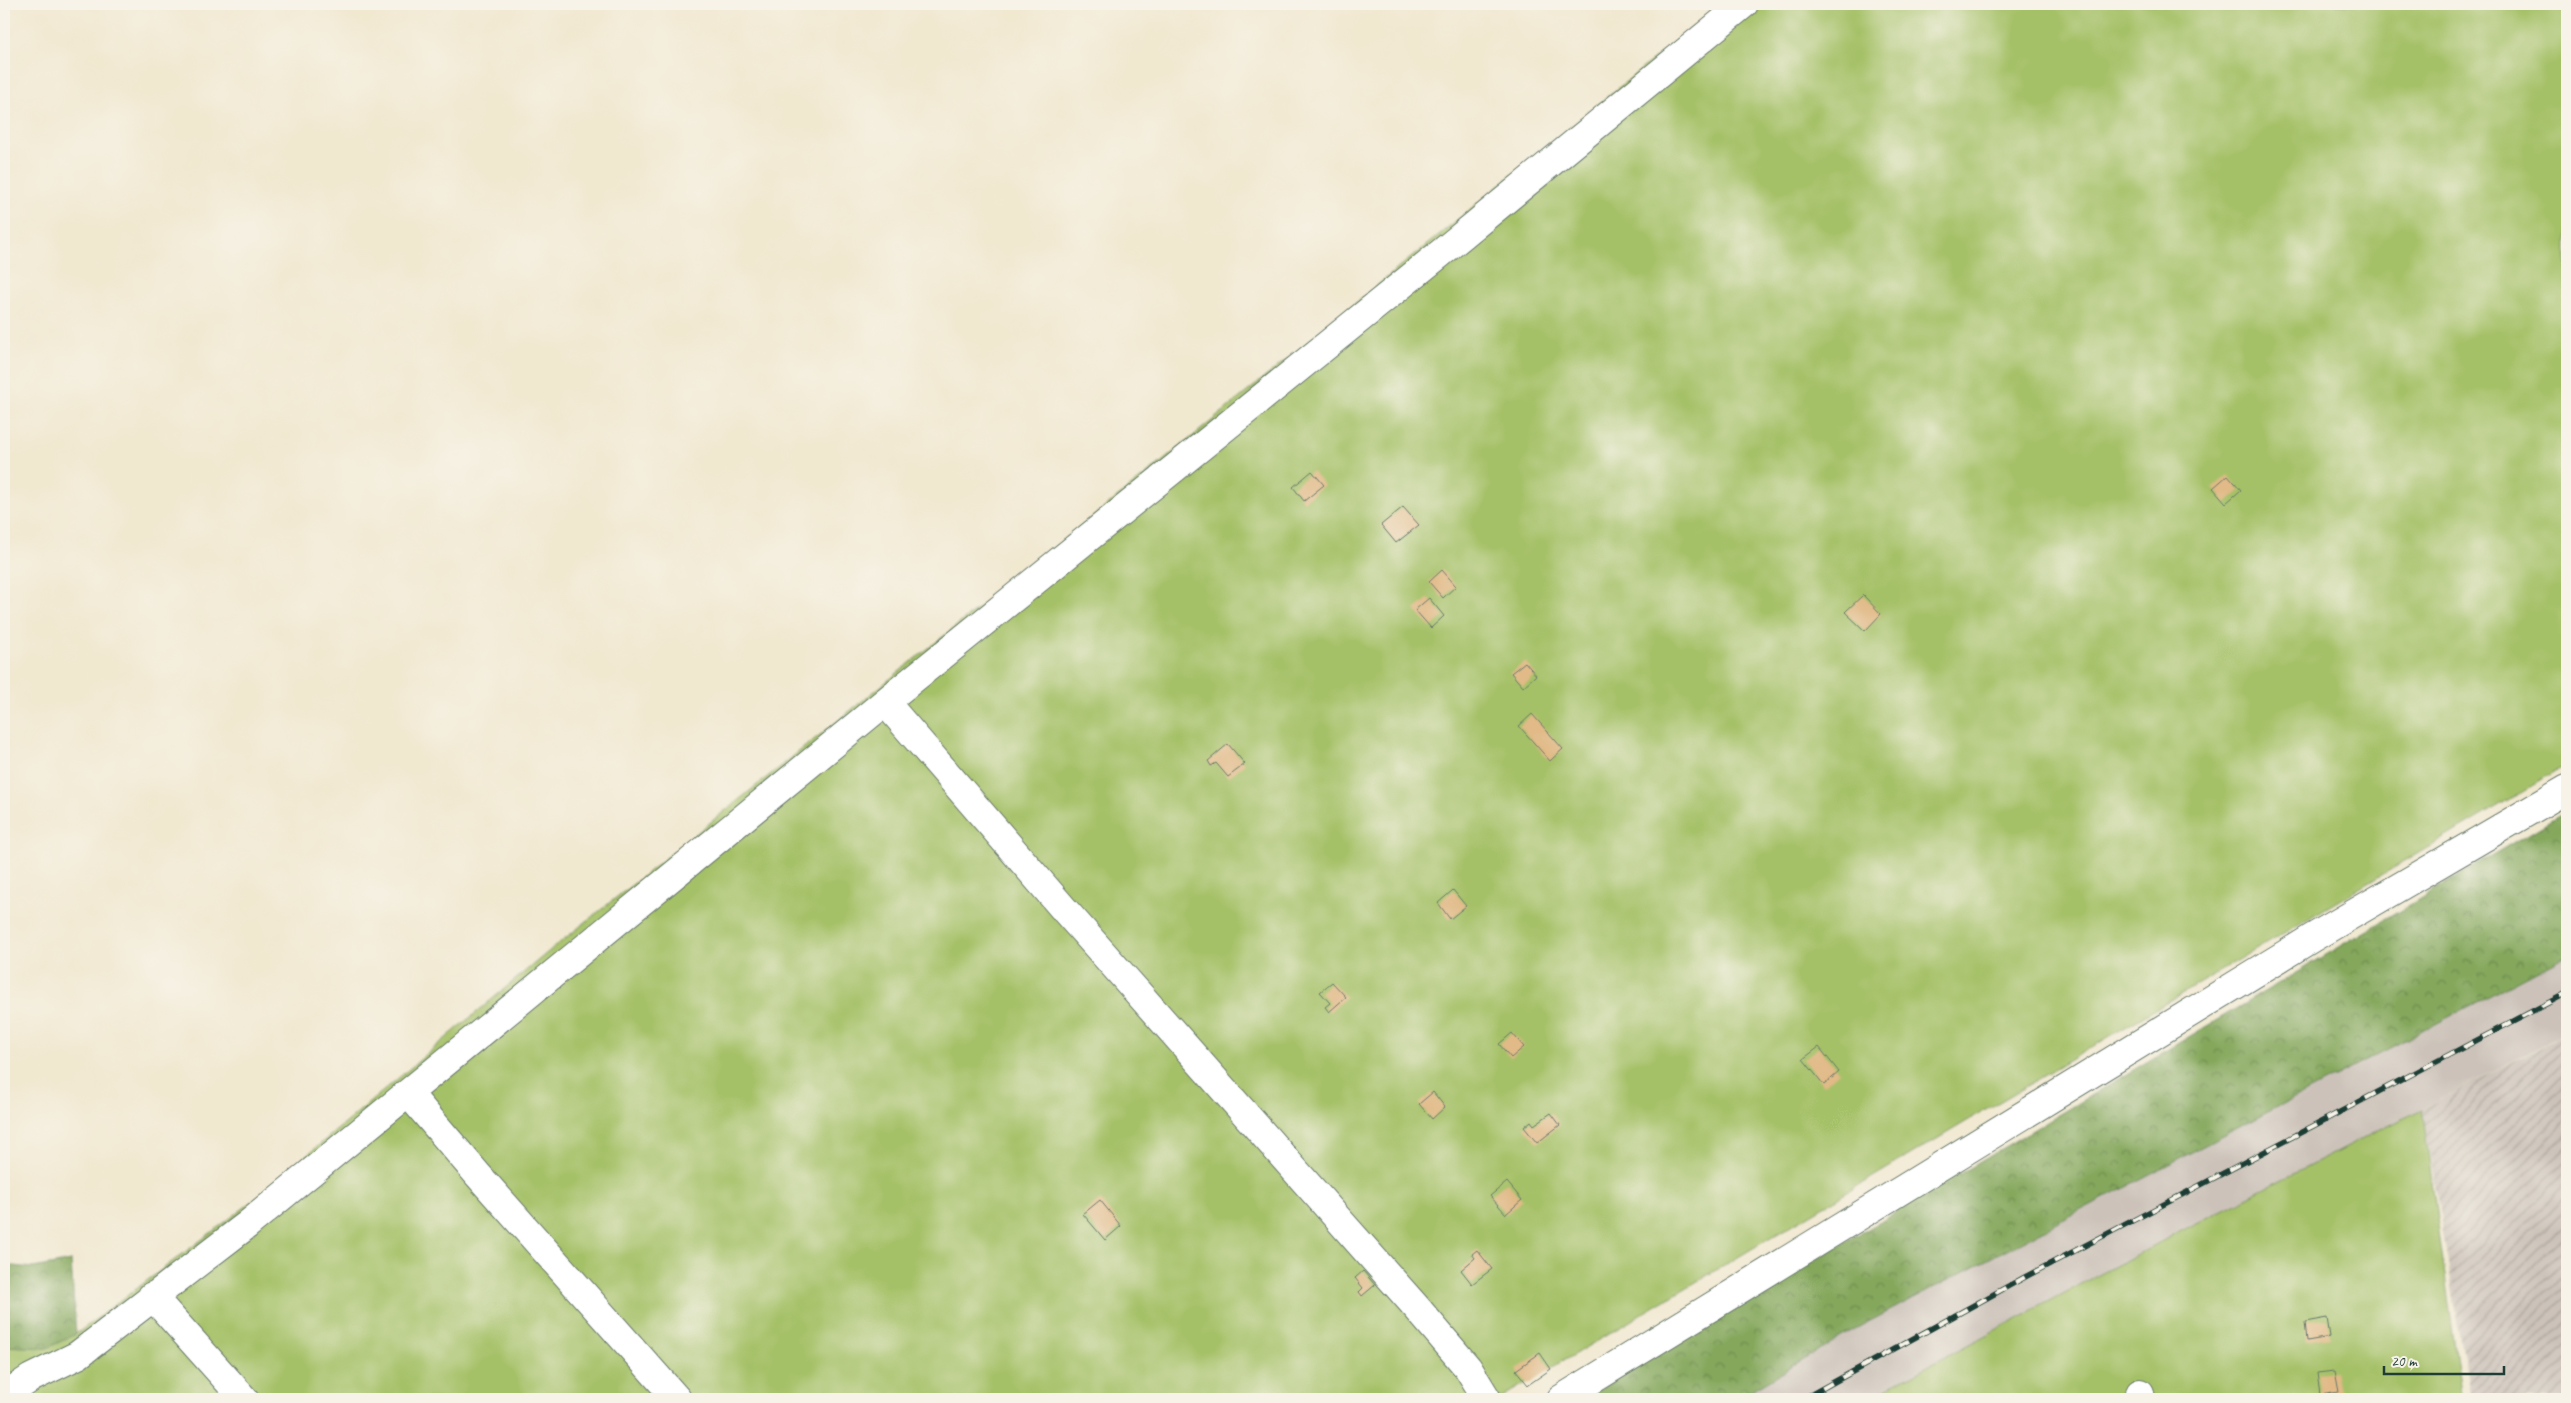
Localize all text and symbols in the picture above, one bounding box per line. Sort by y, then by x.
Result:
scale bar [2384,1343,2504,1375]
text: 20 m [2391,1352,2418,1371]

